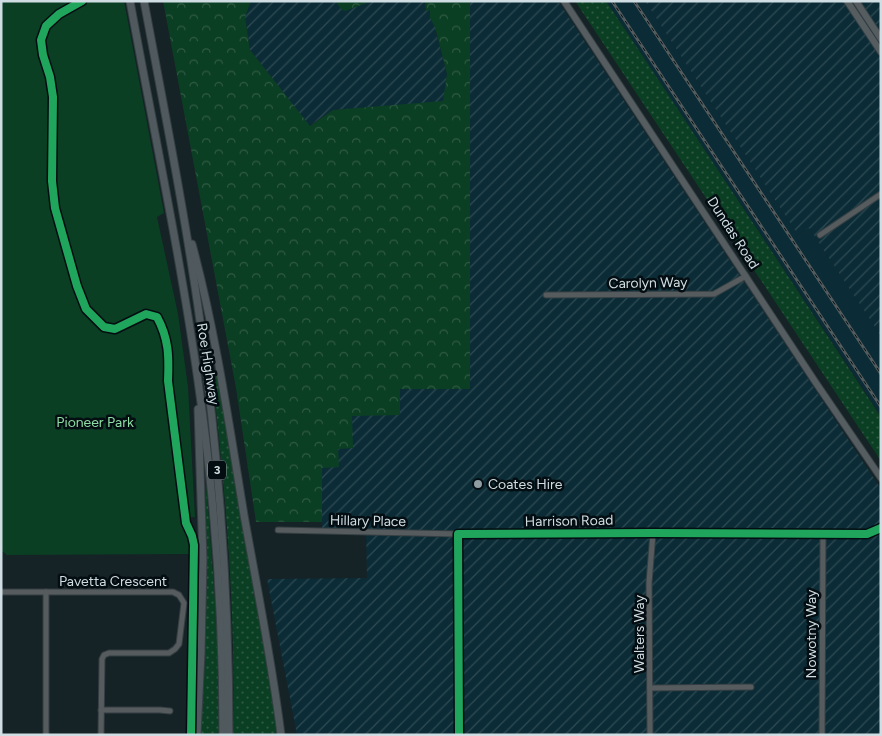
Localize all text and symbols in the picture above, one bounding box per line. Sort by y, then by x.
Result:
street label: Dundas Road [703,194,763,272]
street label: Carolyn Way [608,274,688,292]
street label: Roe Highway [193,322,223,407]
park label: Pioneer Park [56,414,134,431]
road number: 3 [208,460,226,480]
place label: Coates Hire [488,476,563,493]
marker: Coates Hire [472,478,484,490]
street label: Hillary Place [330,512,407,530]
street label: Harrison Road [525,512,613,530]
street label: Pavetta Crescent [59,573,167,590]
street label: Nowotny Way [803,589,820,678]
street label: Walters Way [631,594,648,673]

